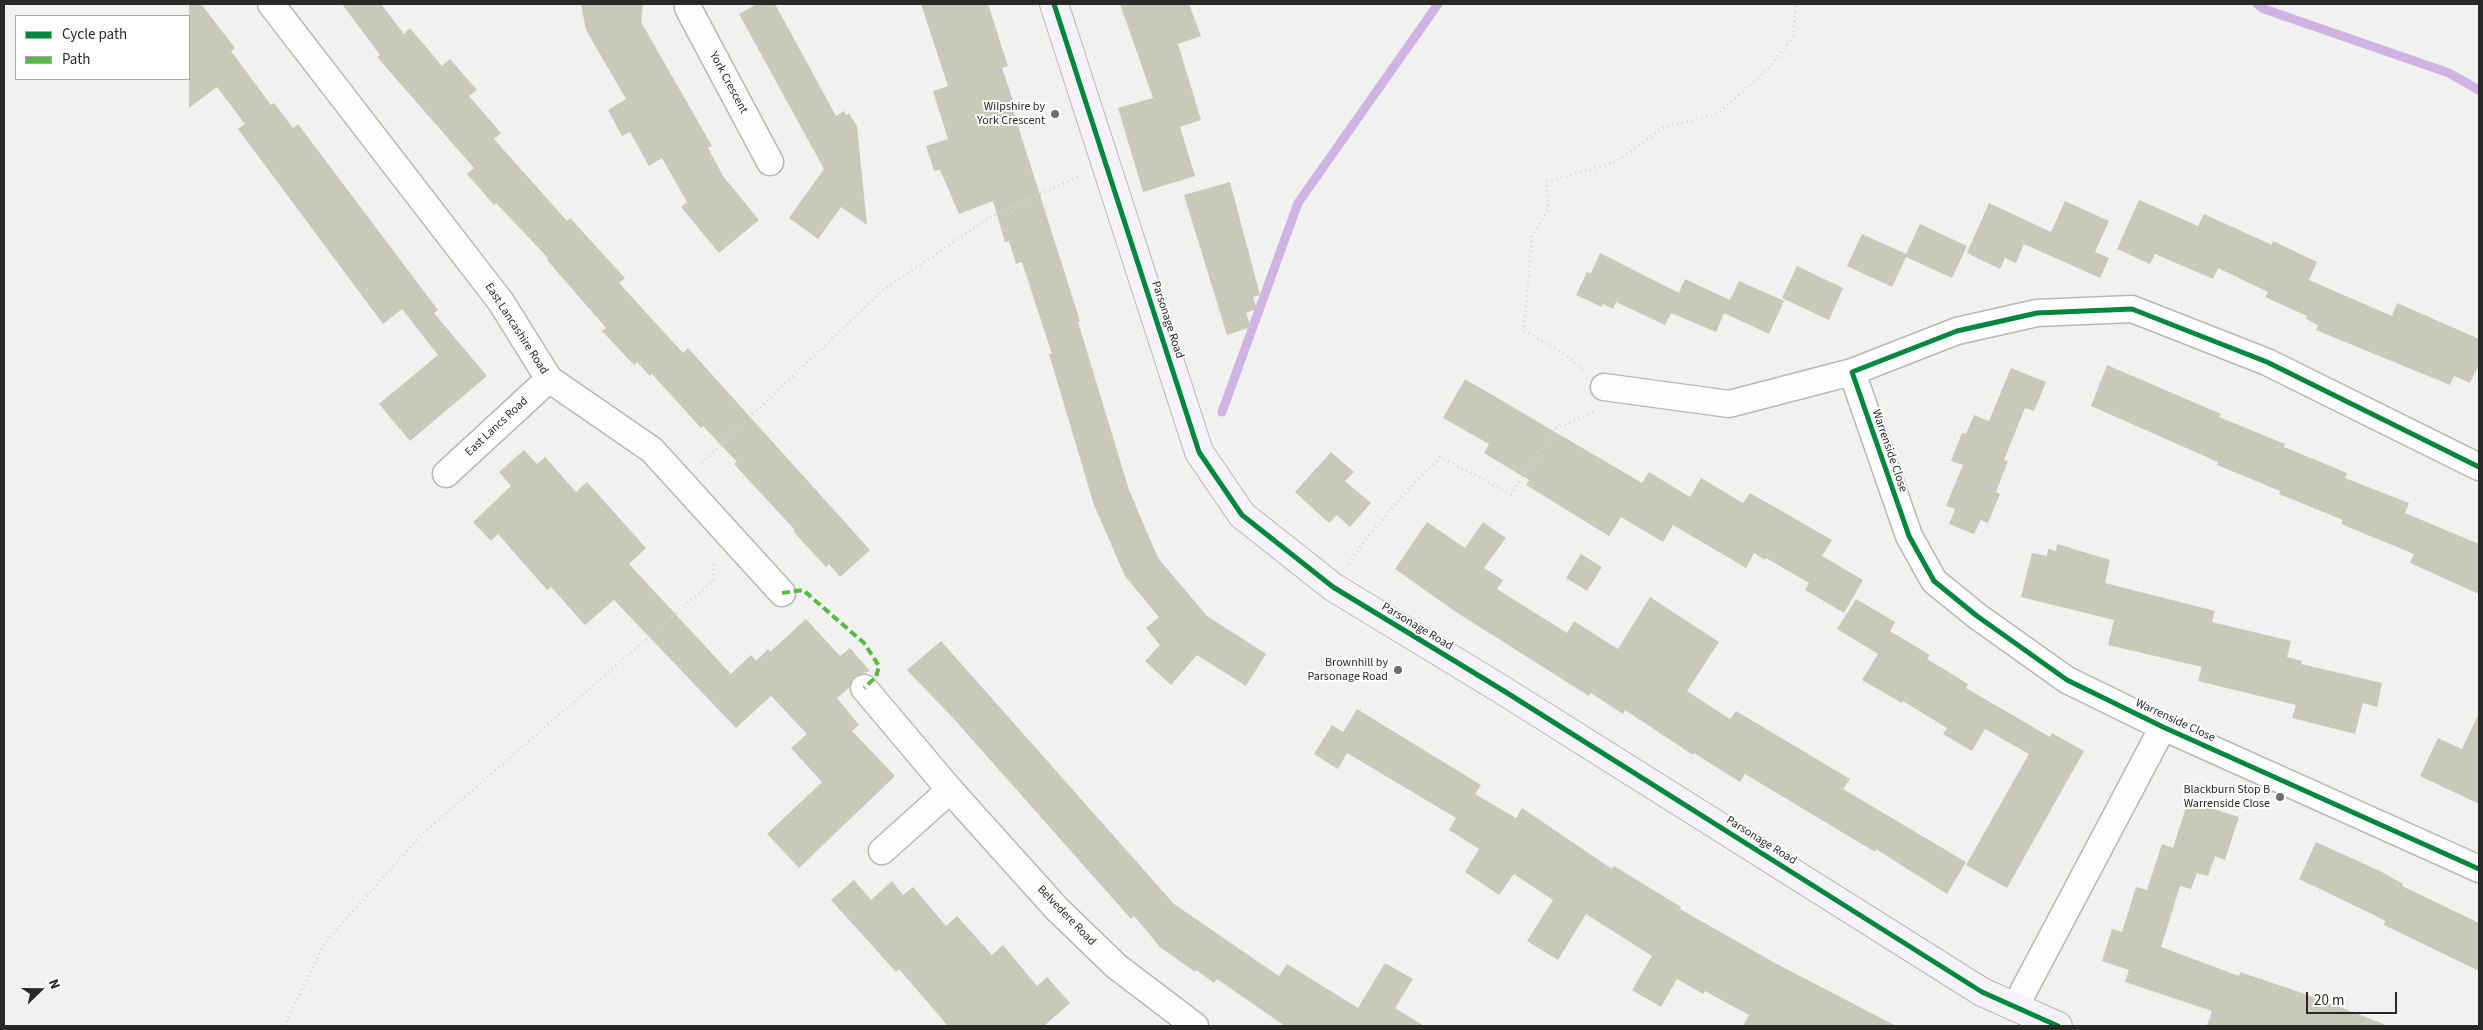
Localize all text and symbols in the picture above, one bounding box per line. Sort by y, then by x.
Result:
legend [15,15,190,80]
text: Cycle path [62,24,127,45]
text: Path [62,49,90,70]
street label: York Crescent [706,50,750,116]
place label: Wilpshire by York Crescent [977,100,1045,128]
marker: Wilpshire by York Crescent [1049,108,1061,120]
street label: Parsonage Road [1148,279,1186,361]
street label: East Lancashire Road [481,281,551,377]
street label: East Lancs Road [463,394,531,460]
street label: Warrenside Close [1868,408,1910,494]
street label: Parsonage Road [1379,600,1455,654]
place label: Brownhill by Parsonage Road [1307,656,1388,684]
marker: Brownhill by Parsonage Road [1392,664,1404,676]
street label: Warrenside Close [2133,696,2217,746]
place label: Blackburn Stop B Warrenside Close [2183,783,2270,811]
marker: Blackburn Stop B Warrenside Close [2274,791,2286,803]
street label: Parsonage Road [1723,814,1799,868]
street label: Belvedere Road [1034,883,1098,949]
north arrow [15,965,65,1015]
text: N [43,976,65,992]
scale bar [2308,982,2399,1014]
text: 20 m [2314,990,2344,1011]

